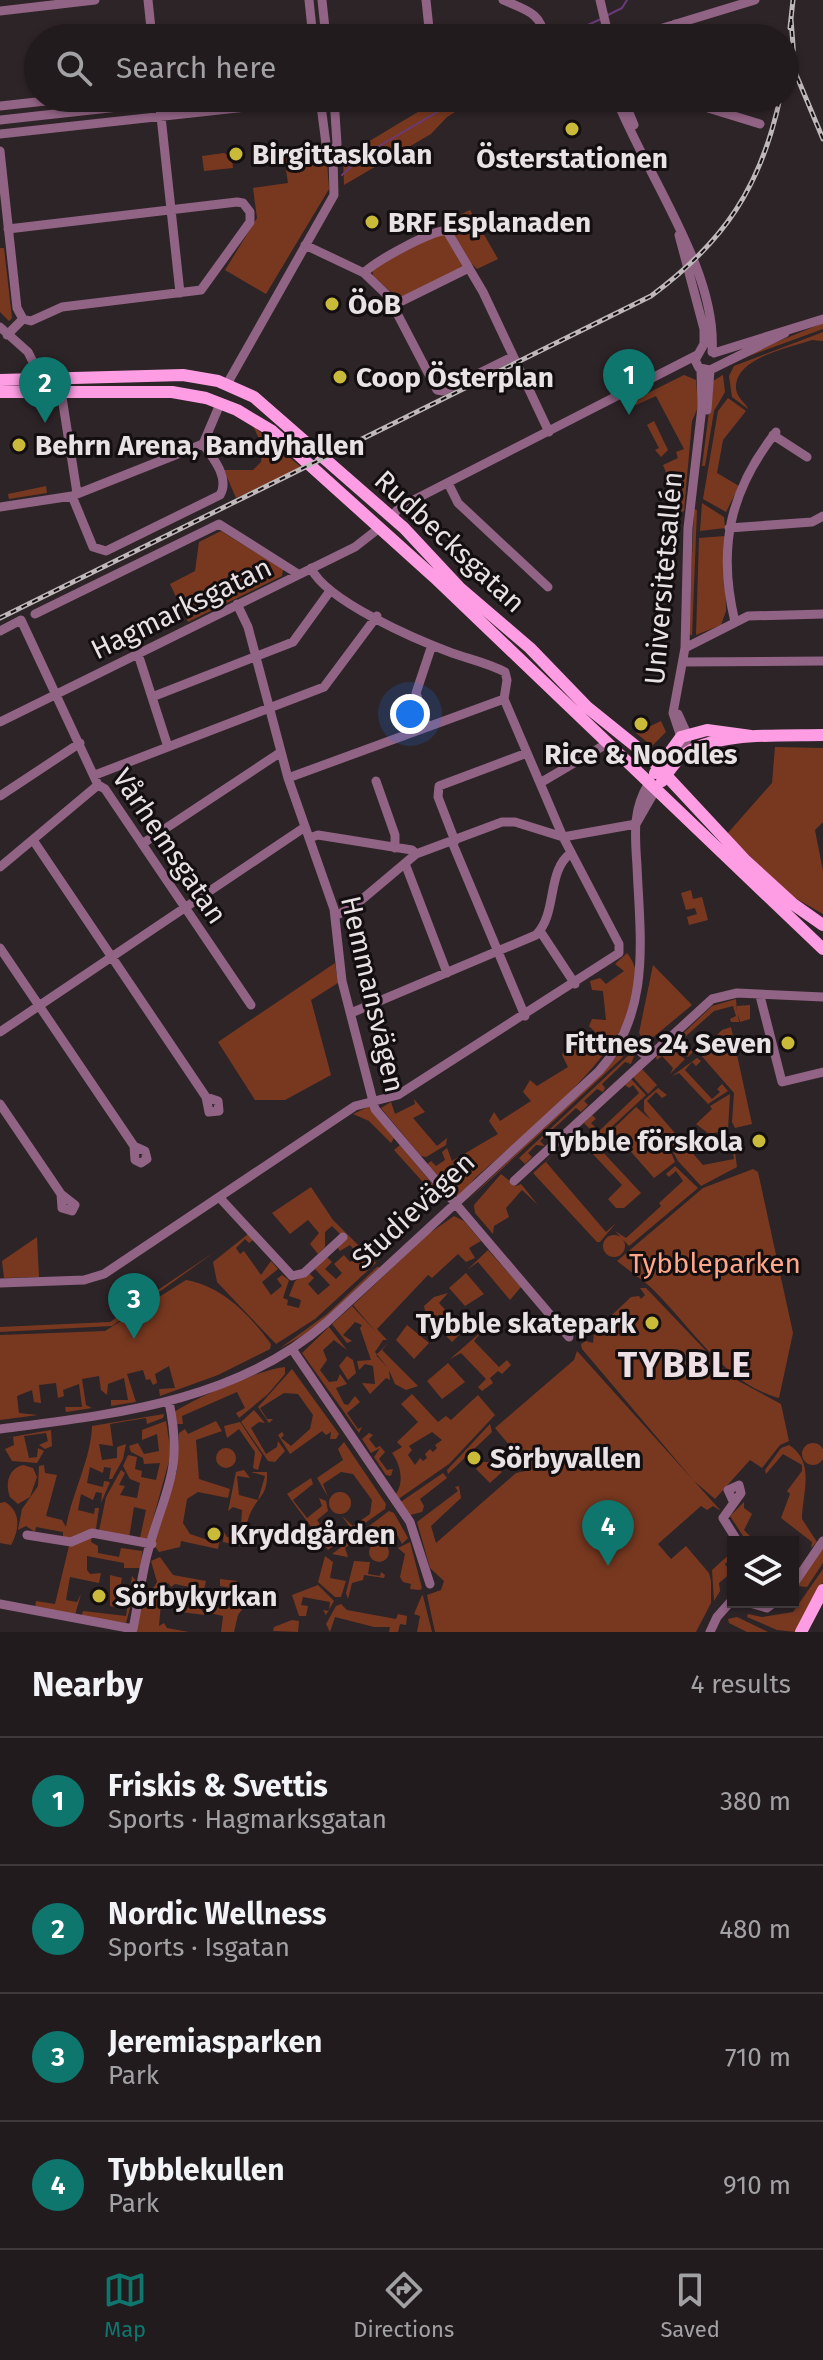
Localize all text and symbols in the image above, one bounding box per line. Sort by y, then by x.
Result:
search box [24,24,799,112]
icon: search [52,46,96,90]
text: Search here [116,50,276,86]
marker: Österstationen [563,120,581,138]
place label: Birgittaskolan [252,138,432,171]
place label: Österstationen [476,142,668,175]
marker: Birgittaskolan [227,145,245,163]
place label: BRF Esplanaden [388,206,591,239]
marker: BRF Esplanaden [363,213,381,231]
place label: ÖoB [348,288,401,321]
marker: ÖoB [323,295,341,313]
pin: 1 [603,349,655,415]
pin: 2 [19,357,71,423]
place label: Coop Österplan [356,361,554,394]
marker: Coop Österplan [331,368,349,386]
place label: Behrn Arena, Bandyhallen [35,429,365,462]
marker: Behrn Arena, Bandyhallen [10,436,28,454]
street label: Rudbecksgatan [368,463,532,619]
street label: Universitetsallén [638,470,689,686]
street label: Hagmarksgatan [86,551,277,666]
your location [390,694,430,734]
marker: Rice & Noodles [632,715,650,733]
place label: Rice & Noodles [544,738,738,771]
street label: Vårhemsgatan [106,762,234,930]
street label: Hemmansvägen [334,893,411,1096]
place label: Fittnes 24 Seven [565,1027,772,1060]
marker: Fittnes 24 Seven [779,1034,797,1052]
place label: Tybble förskola [545,1125,743,1158]
marker: Tybble förskola [750,1132,768,1150]
street label: Studievägen [345,1145,481,1275]
park label: Tybbleparken [629,1247,801,1280]
pin: 3 [108,1273,160,1339]
place label: Tybble skatepark [416,1307,637,1340]
marker: Tybble skatepark [643,1314,661,1332]
district label: TYBBLE [618,1343,752,1387]
place label: Sörbyvallen [490,1442,642,1475]
marker: Sörbyvallen [465,1449,483,1467]
pin: 4 [582,1500,634,1566]
place label: Kryddgården [230,1518,396,1551]
marker: Kryddgården [205,1525,223,1543]
map controls [727,1536,799,1608]
button: layers [727,1536,799,1608]
place label: Sörbykyrkan [115,1580,277,1613]
marker: Sörbykyrkan [90,1587,108,1605]
text: Nearby [32,1664,143,1705]
text: 4 results [690,1669,791,1700]
text: Friskis & Svettis [108,1768,328,1804]
text: 1 [52,1786,64,1817]
text: 380 m [720,1786,791,1817]
text: Sports · Hagmarksgatan [108,1804,387,1835]
text: Nordic Wellness [108,1896,327,1932]
text: 2 [51,1914,65,1945]
text: 480 m [719,1914,791,1945]
text: Sports · Isgatan [108,1932,290,1963]
text: Jeremiasparken [108,2024,322,2060]
text: 3 [51,2042,65,2073]
text: 710 m [725,2042,791,2073]
text: Park [108,2060,159,2091]
text: Tybblekullen [108,2152,285,2188]
text: 4 [51,2170,65,2201]
text: 910 m [723,2170,791,2201]
text: Park [108,2188,159,2219]
tab: Map [103,2268,147,2343]
tab: Directions [353,2268,454,2343]
tab: Saved [660,2268,720,2343]

